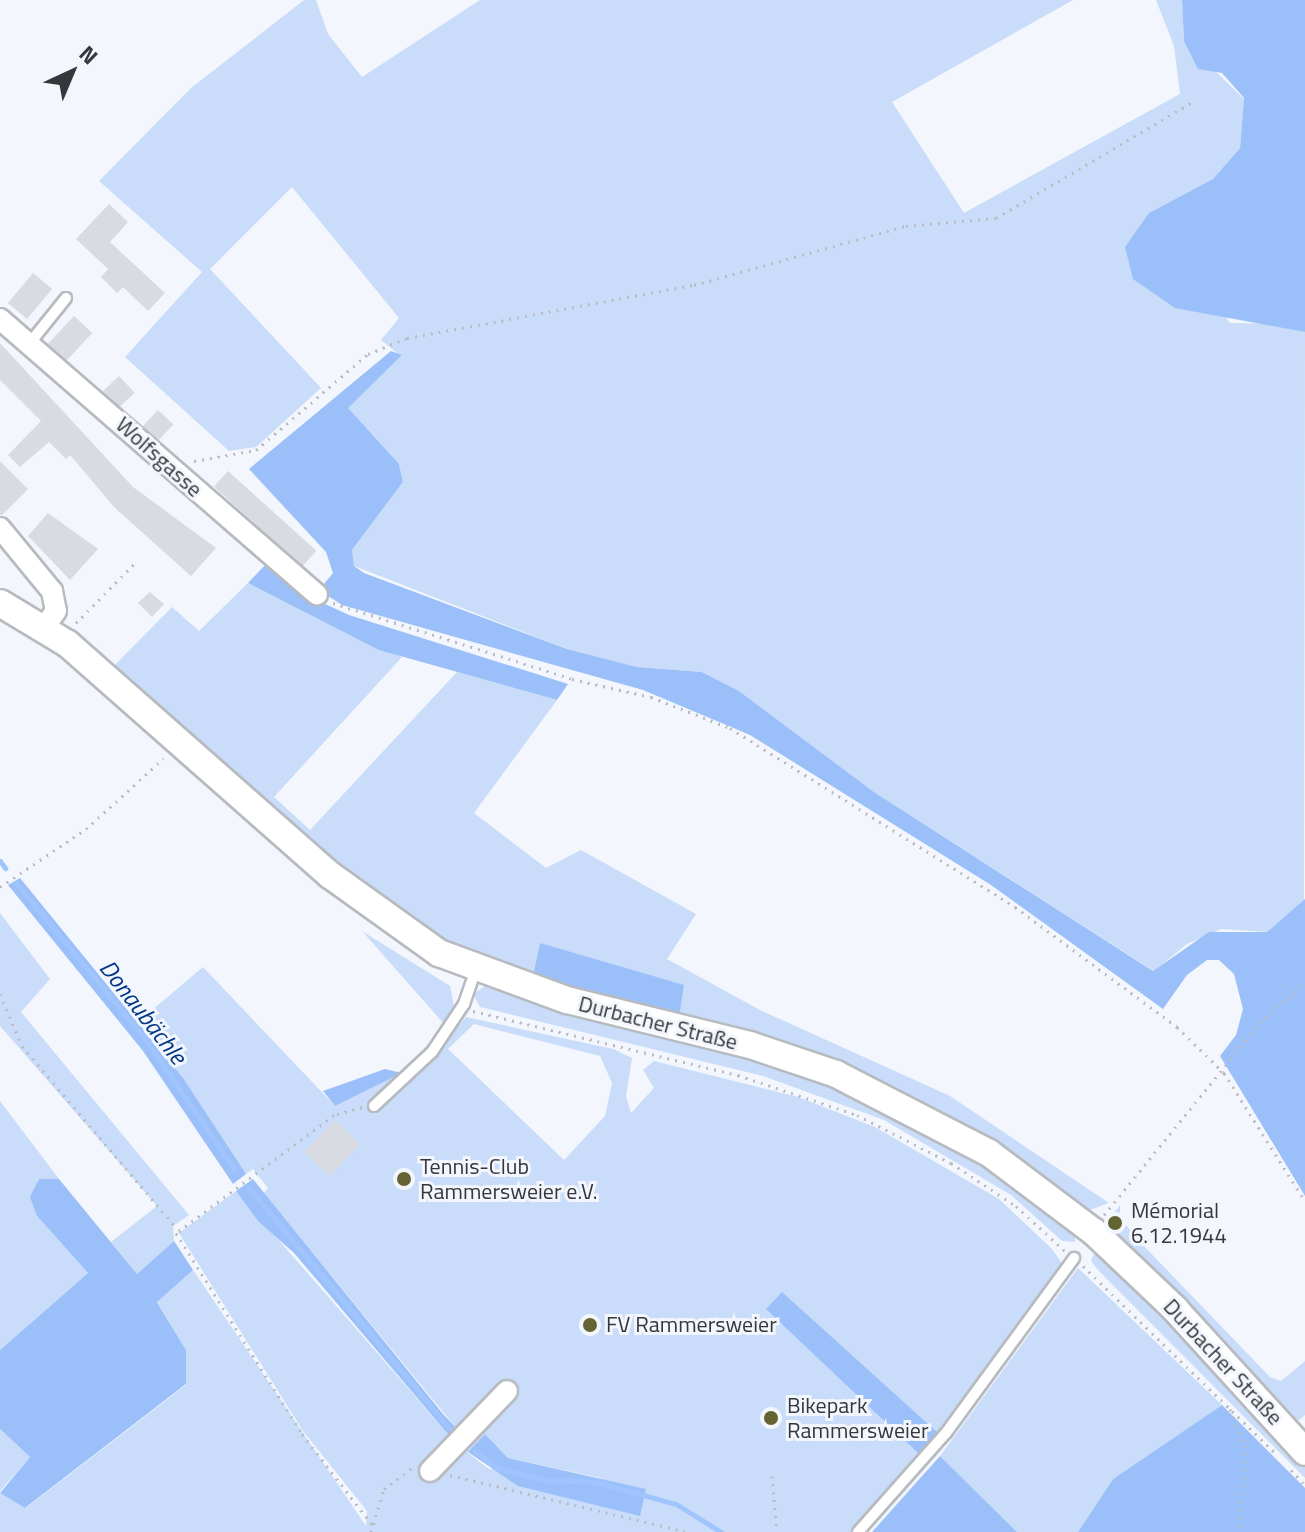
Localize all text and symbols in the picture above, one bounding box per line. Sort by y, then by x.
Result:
north arrow [32,32,112,112]
text: N [71,37,106,72]
street label: Wolfsgasse [110,411,208,503]
water label: Donaubächle [93,954,193,1070]
street label: Durbacher Straße [576,990,740,1056]
place label: Tennis-Club Rammersweier e.V. [420,1153,597,1204]
marker: Tennis-Club Rammersweier e.V. [395,1170,413,1188]
place label: Mémorial 6.12.1944 [1131,1197,1227,1248]
marker: Mémorial 6.12.1944 [1106,1214,1124,1232]
street label: Durbacher Straße [1158,1293,1288,1431]
place label: FV Rammersweier [606,1312,777,1338]
marker: FV Rammersweier [581,1316,599,1334]
place label: Bikepark Rammersweier [787,1392,929,1444]
marker: Bikepark Rammersweier [762,1409,780,1427]

